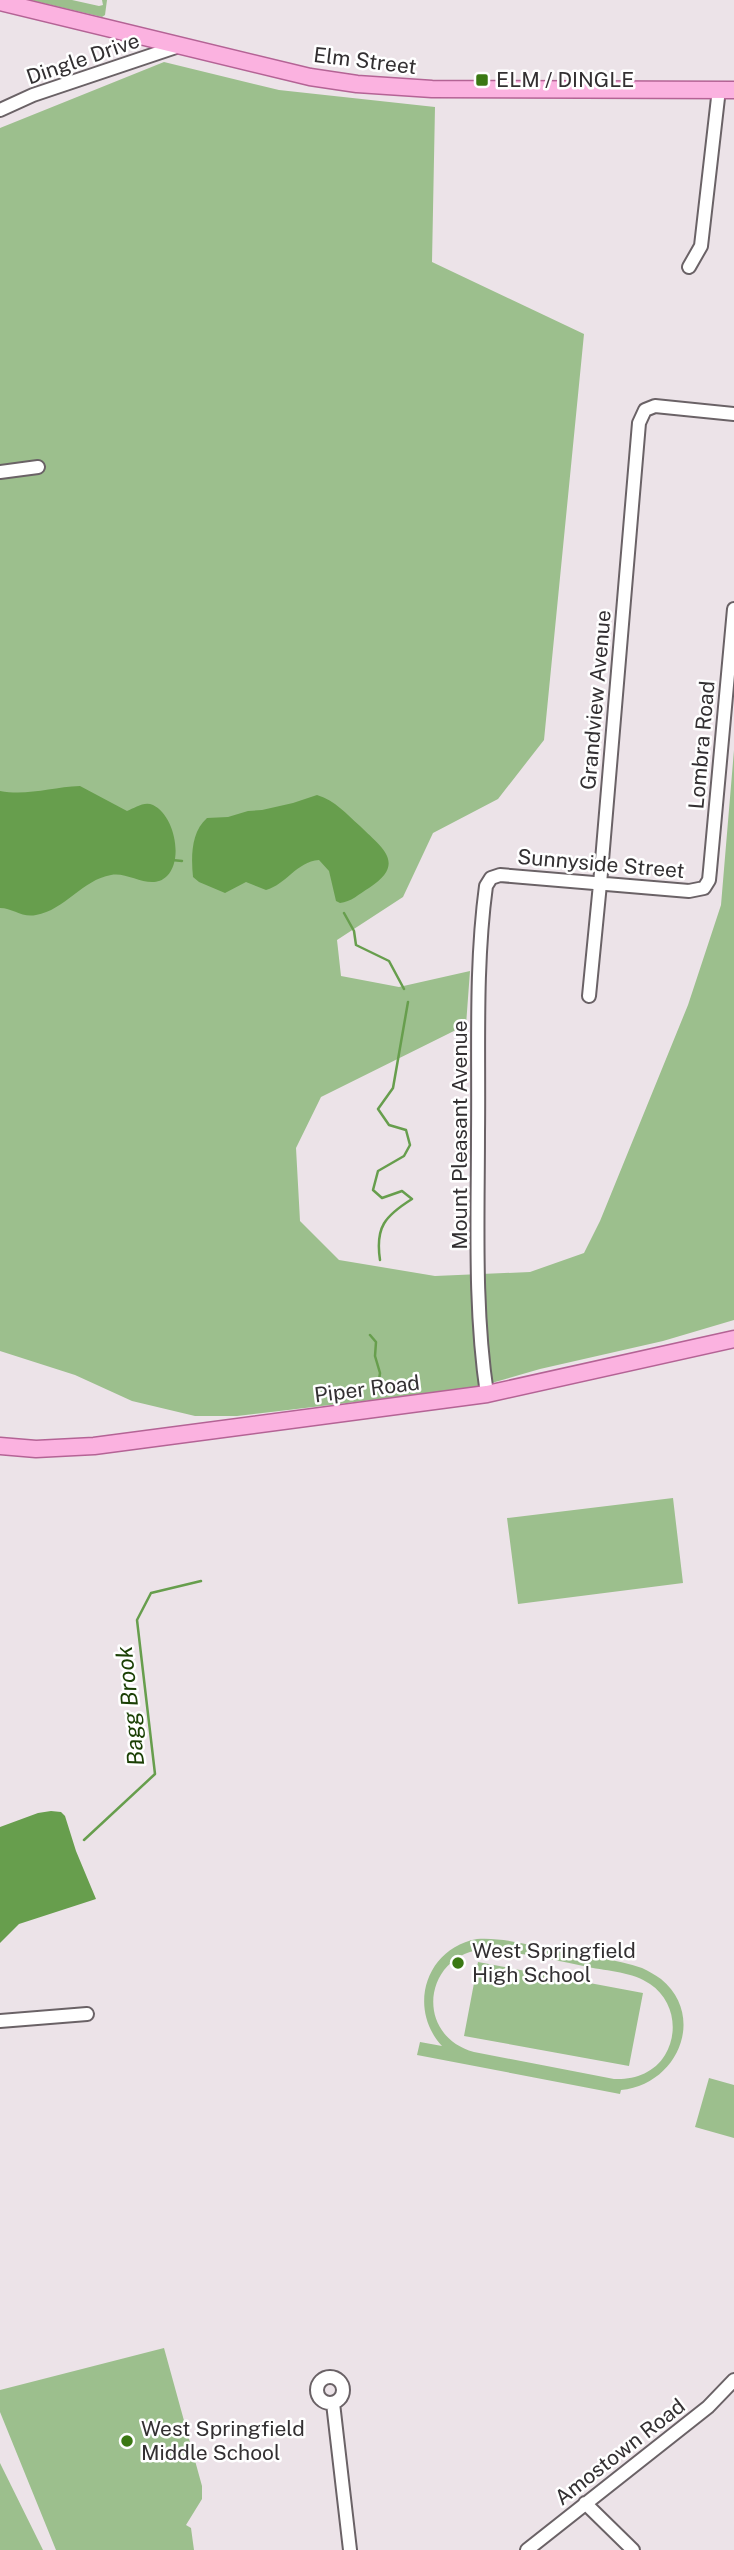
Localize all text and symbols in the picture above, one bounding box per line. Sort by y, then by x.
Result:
street label: Dingle Drive [23,27,143,90]
street label: Elm Street [312,42,418,79]
place label: ELM / DINGLE [496,67,634,92]
marker: ELM / DINGLE [474,72,490,88]
street label: Grandview Avenue [575,609,616,791]
street label: Lombra Road [683,680,720,810]
street label: Sunnyside Street [516,844,686,883]
street label: Mount Pleasant Avenue [447,1020,472,1250]
street label: Piper Road [313,1370,421,1407]
water label: Bagg Brook [110,1644,149,1767]
place label: West Springfield High School [472,1938,636,1987]
marker: West Springfield High School [450,1955,466,1971]
street label: Amostown Road [550,2393,690,2510]
place label: West Springfield Middle School [141,2416,305,2465]
marker: West Springfield Middle School [119,2433,135,2449]

